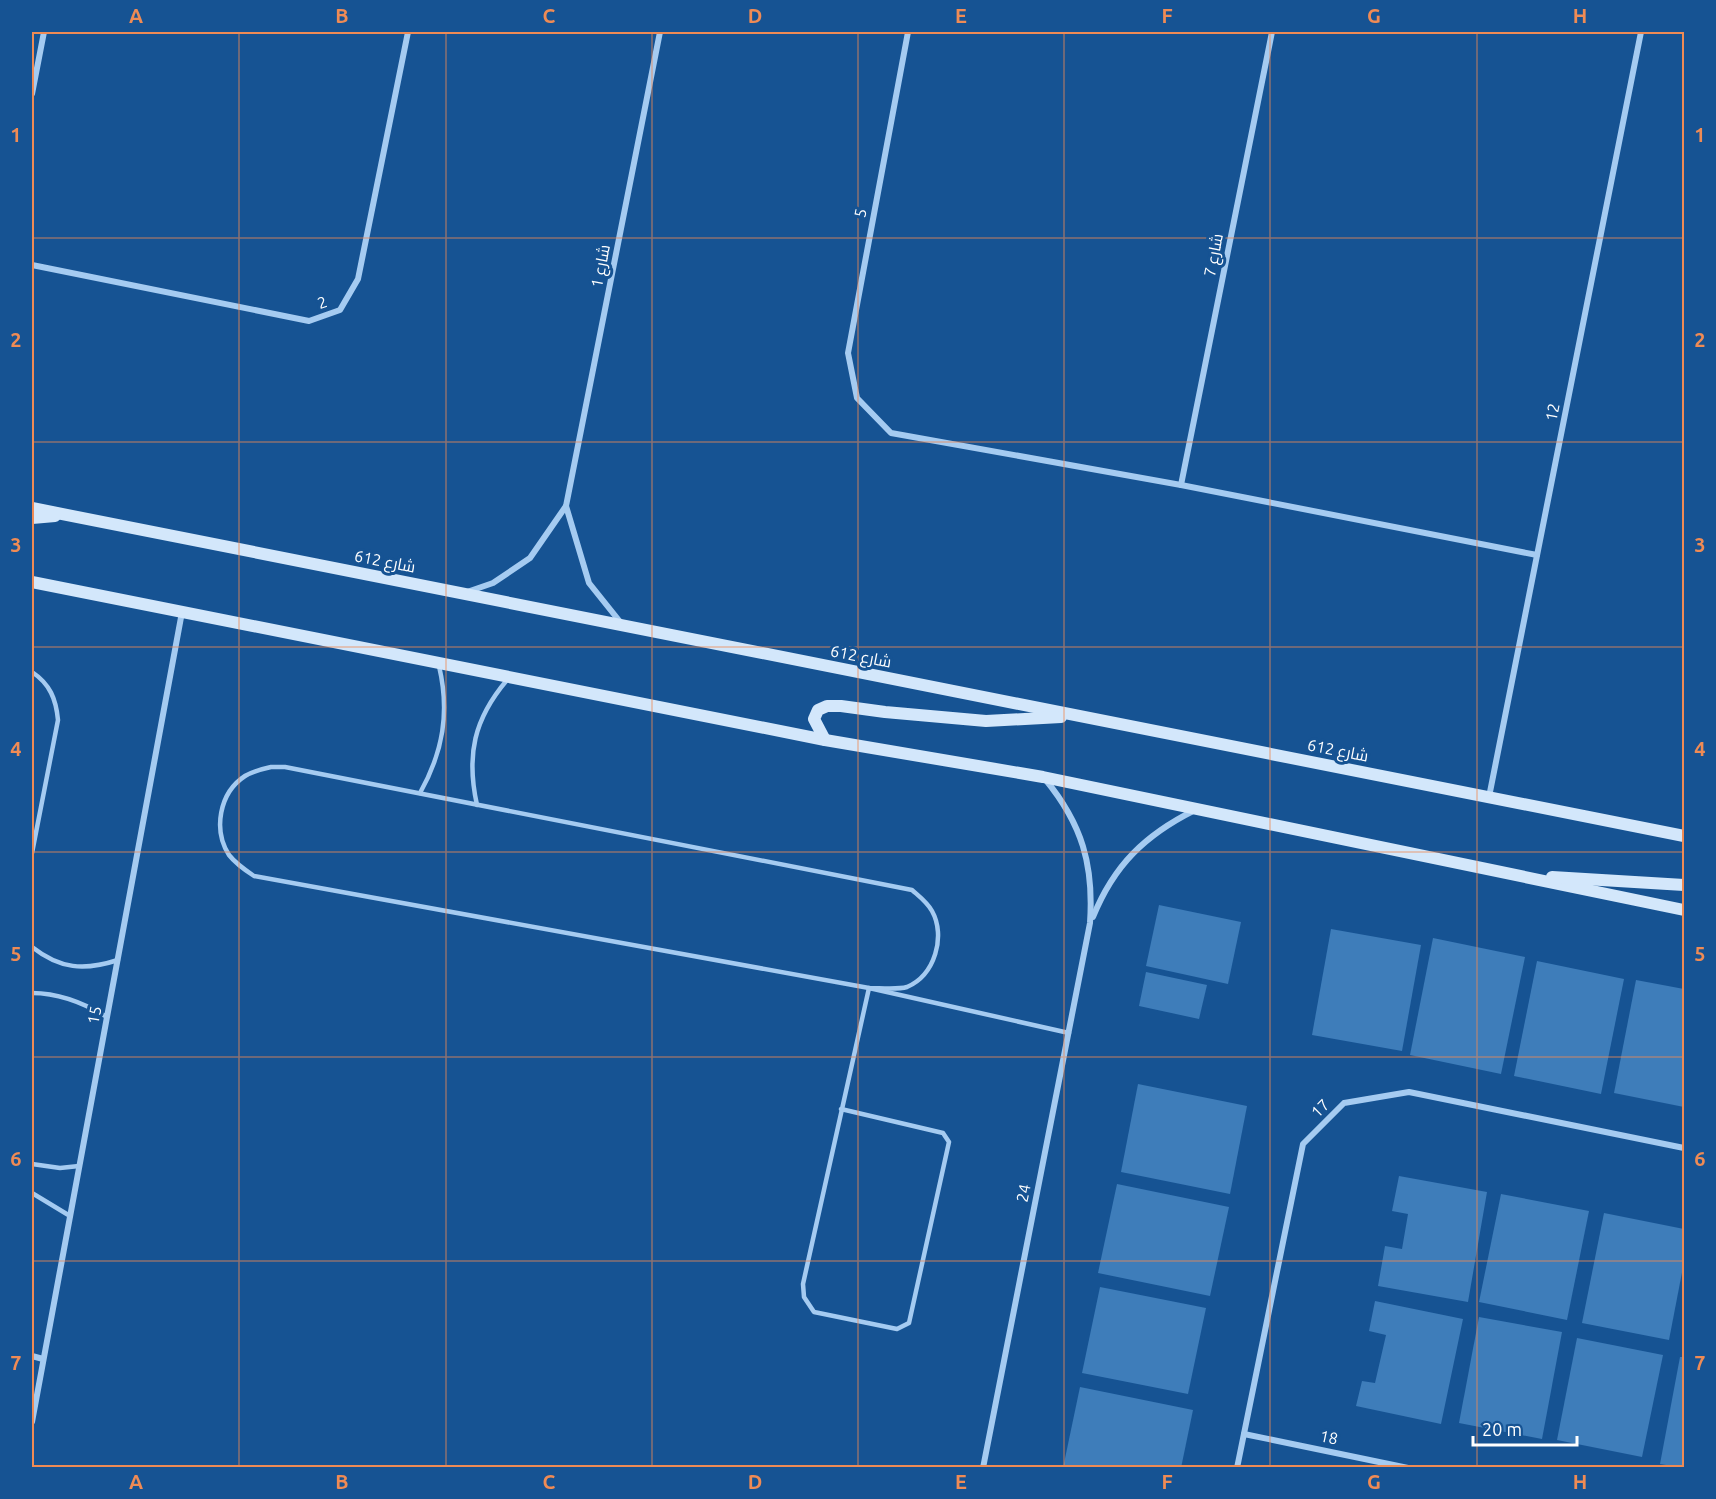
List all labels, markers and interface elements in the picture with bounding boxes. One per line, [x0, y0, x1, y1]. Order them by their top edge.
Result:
text: A [129, 4, 143, 27]
text: B [335, 4, 349, 27]
text: C [543, 4, 556, 27]
text: D [748, 4, 762, 27]
text: E [955, 4, 967, 27]
text: F [1161, 4, 1173, 27]
text: G [1367, 4, 1381, 27]
text: H [1573, 4, 1587, 27]
text: 1 [10, 123, 22, 146]
text: 1 [1694, 123, 1706, 146]
street label: 5 [850, 207, 870, 219]
street label: شارع 7 [1200, 232, 1229, 279]
street label: شارع 1 [587, 243, 616, 290]
street label: 2 [315, 292, 329, 312]
text: 2 [10, 328, 22, 351]
text: 2 [1694, 328, 1706, 351]
street label: 12 [1541, 401, 1563, 423]
text: 3 [10, 533, 22, 556]
text: 3 [1694, 533, 1706, 556]
street label: شارع 612 [352, 546, 417, 579]
street label: شارع 612 [828, 641, 893, 674]
street label: شارع 612 [1305, 735, 1370, 768]
text: 4 [10, 737, 22, 760]
text: 4 [1694, 737, 1706, 760]
text: 5 [10, 942, 22, 965]
text: 5 [1694, 942, 1706, 965]
street label: 15 [84, 1005, 104, 1025]
street label: 17 [1307, 1095, 1333, 1121]
text: 6 [10, 1147, 22, 1170]
text: 6 [1694, 1147, 1706, 1170]
street label: 24 [1012, 1182, 1034, 1204]
text: 7 [10, 1351, 22, 1374]
text: 7 [1694, 1351, 1706, 1374]
scale bar [1473, 1409, 1576, 1447]
text: 20 m [1482, 1419, 1522, 1439]
street label: 18 [1318, 1426, 1340, 1448]
text: A [129, 1470, 143, 1493]
text: B [335, 1470, 349, 1493]
text: C [543, 1470, 556, 1493]
text: D [748, 1470, 762, 1493]
text: E [955, 1470, 967, 1493]
text: F [1161, 1470, 1173, 1493]
text: G [1367, 1470, 1381, 1493]
text: H [1573, 1470, 1587, 1493]

